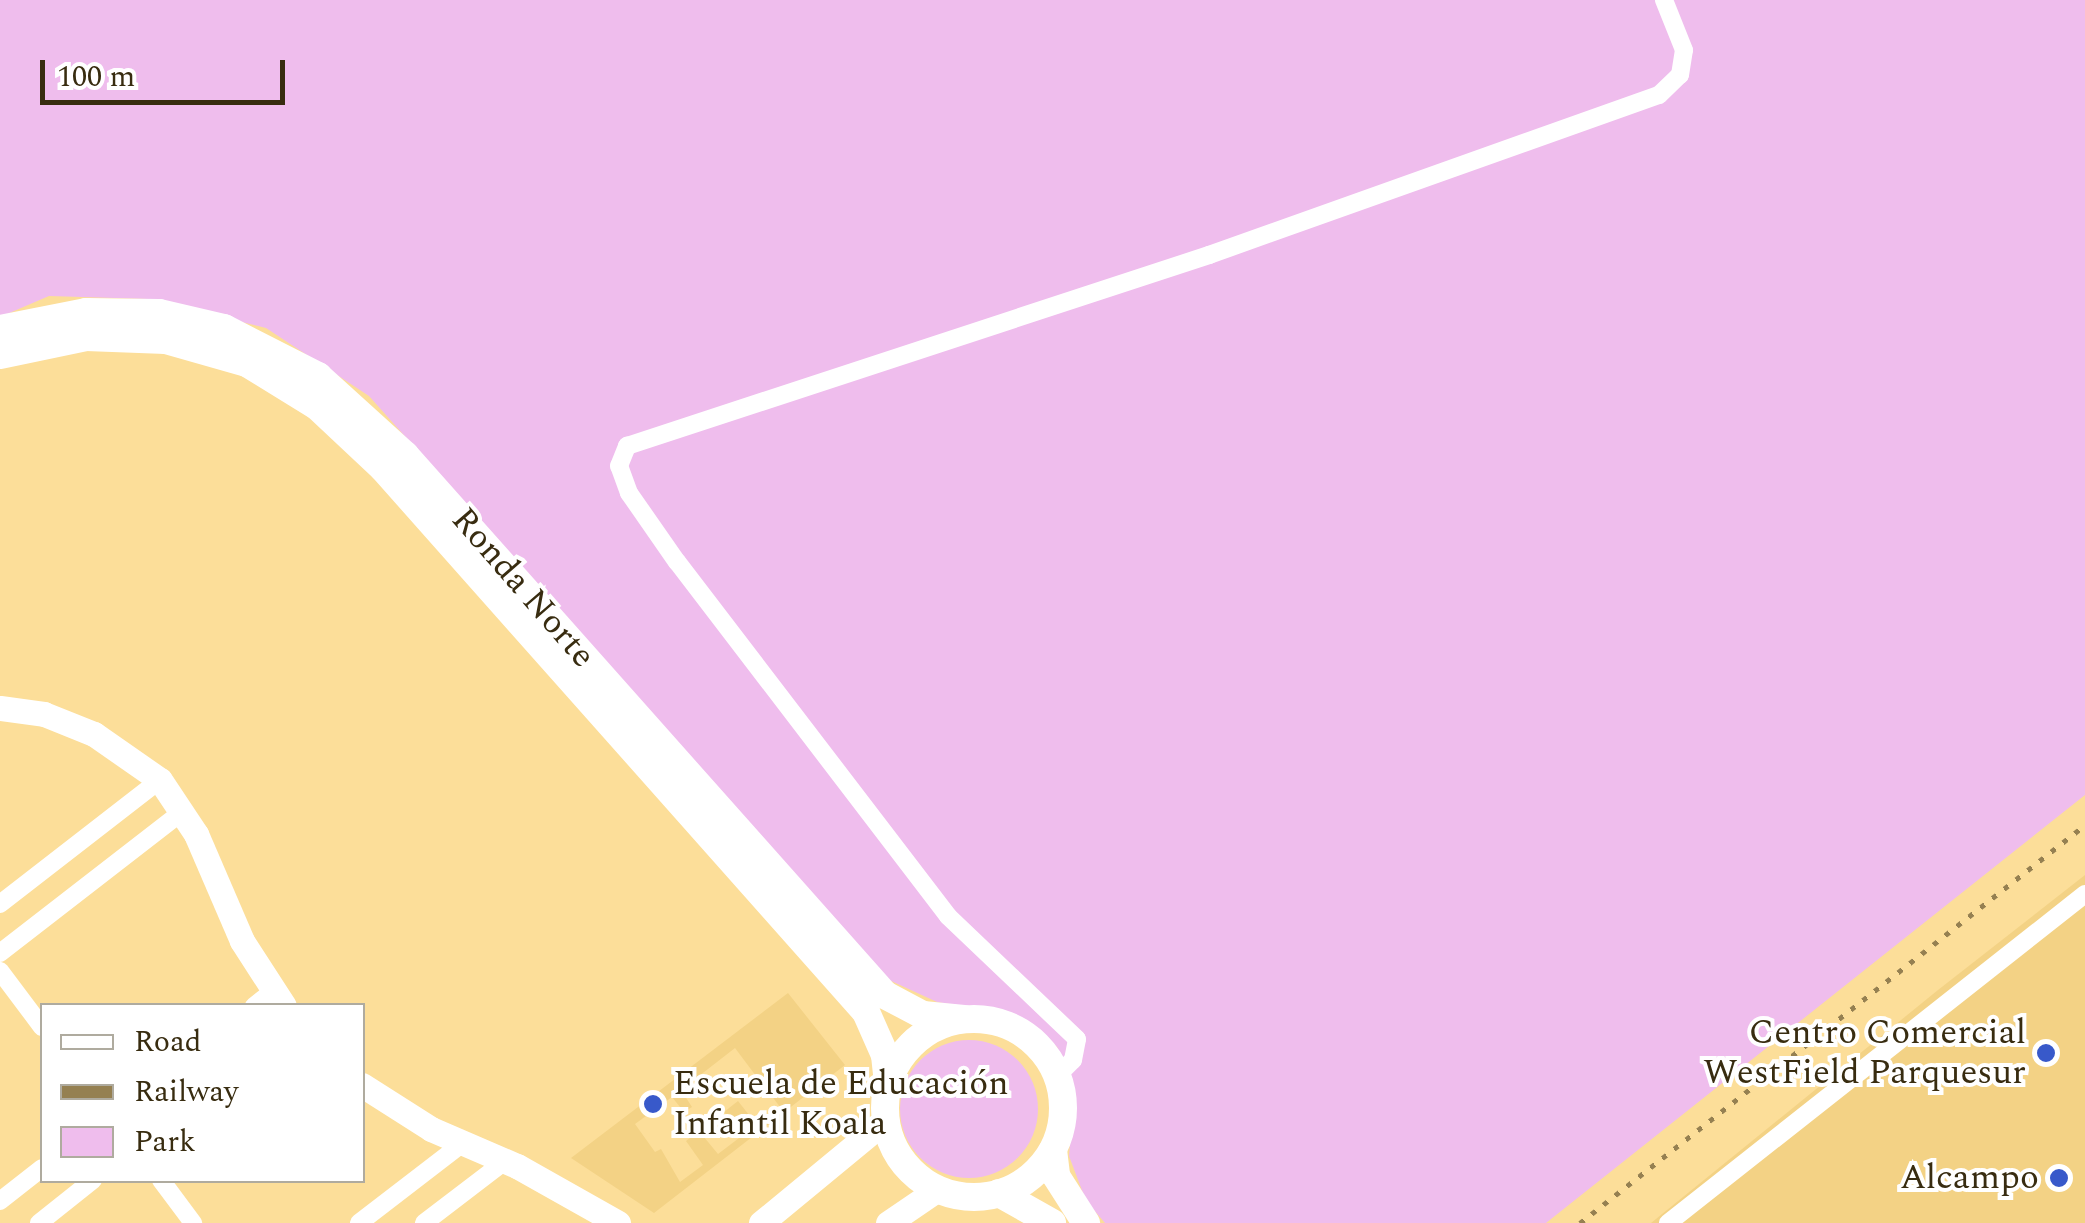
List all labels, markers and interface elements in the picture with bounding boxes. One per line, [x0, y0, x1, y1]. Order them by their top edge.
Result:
scale bar [45, 40, 290, 102]
text: 100 m [57, 54, 135, 100]
street label: Ronda Norte [442, 500, 604, 676]
legend [40, 1003, 365, 1183]
place label: Centro Comercial WestField Parquesur [1703, 1012, 2026, 1094]
text: Road [134, 1019, 202, 1065]
marker: Centro Comercial WestField Parquesur [2035, 1042, 2057, 1064]
place label: Escuela de Educación Infantil Koala [673, 1063, 1009, 1145]
text: Railway [134, 1069, 239, 1115]
marker: Escuela de Educación Infantil Koala [642, 1093, 664, 1115]
text: Park [134, 1119, 196, 1165]
place label: Alcampo [1900, 1157, 2039, 1199]
marker: Alcampo [2048, 1167, 2070, 1189]

